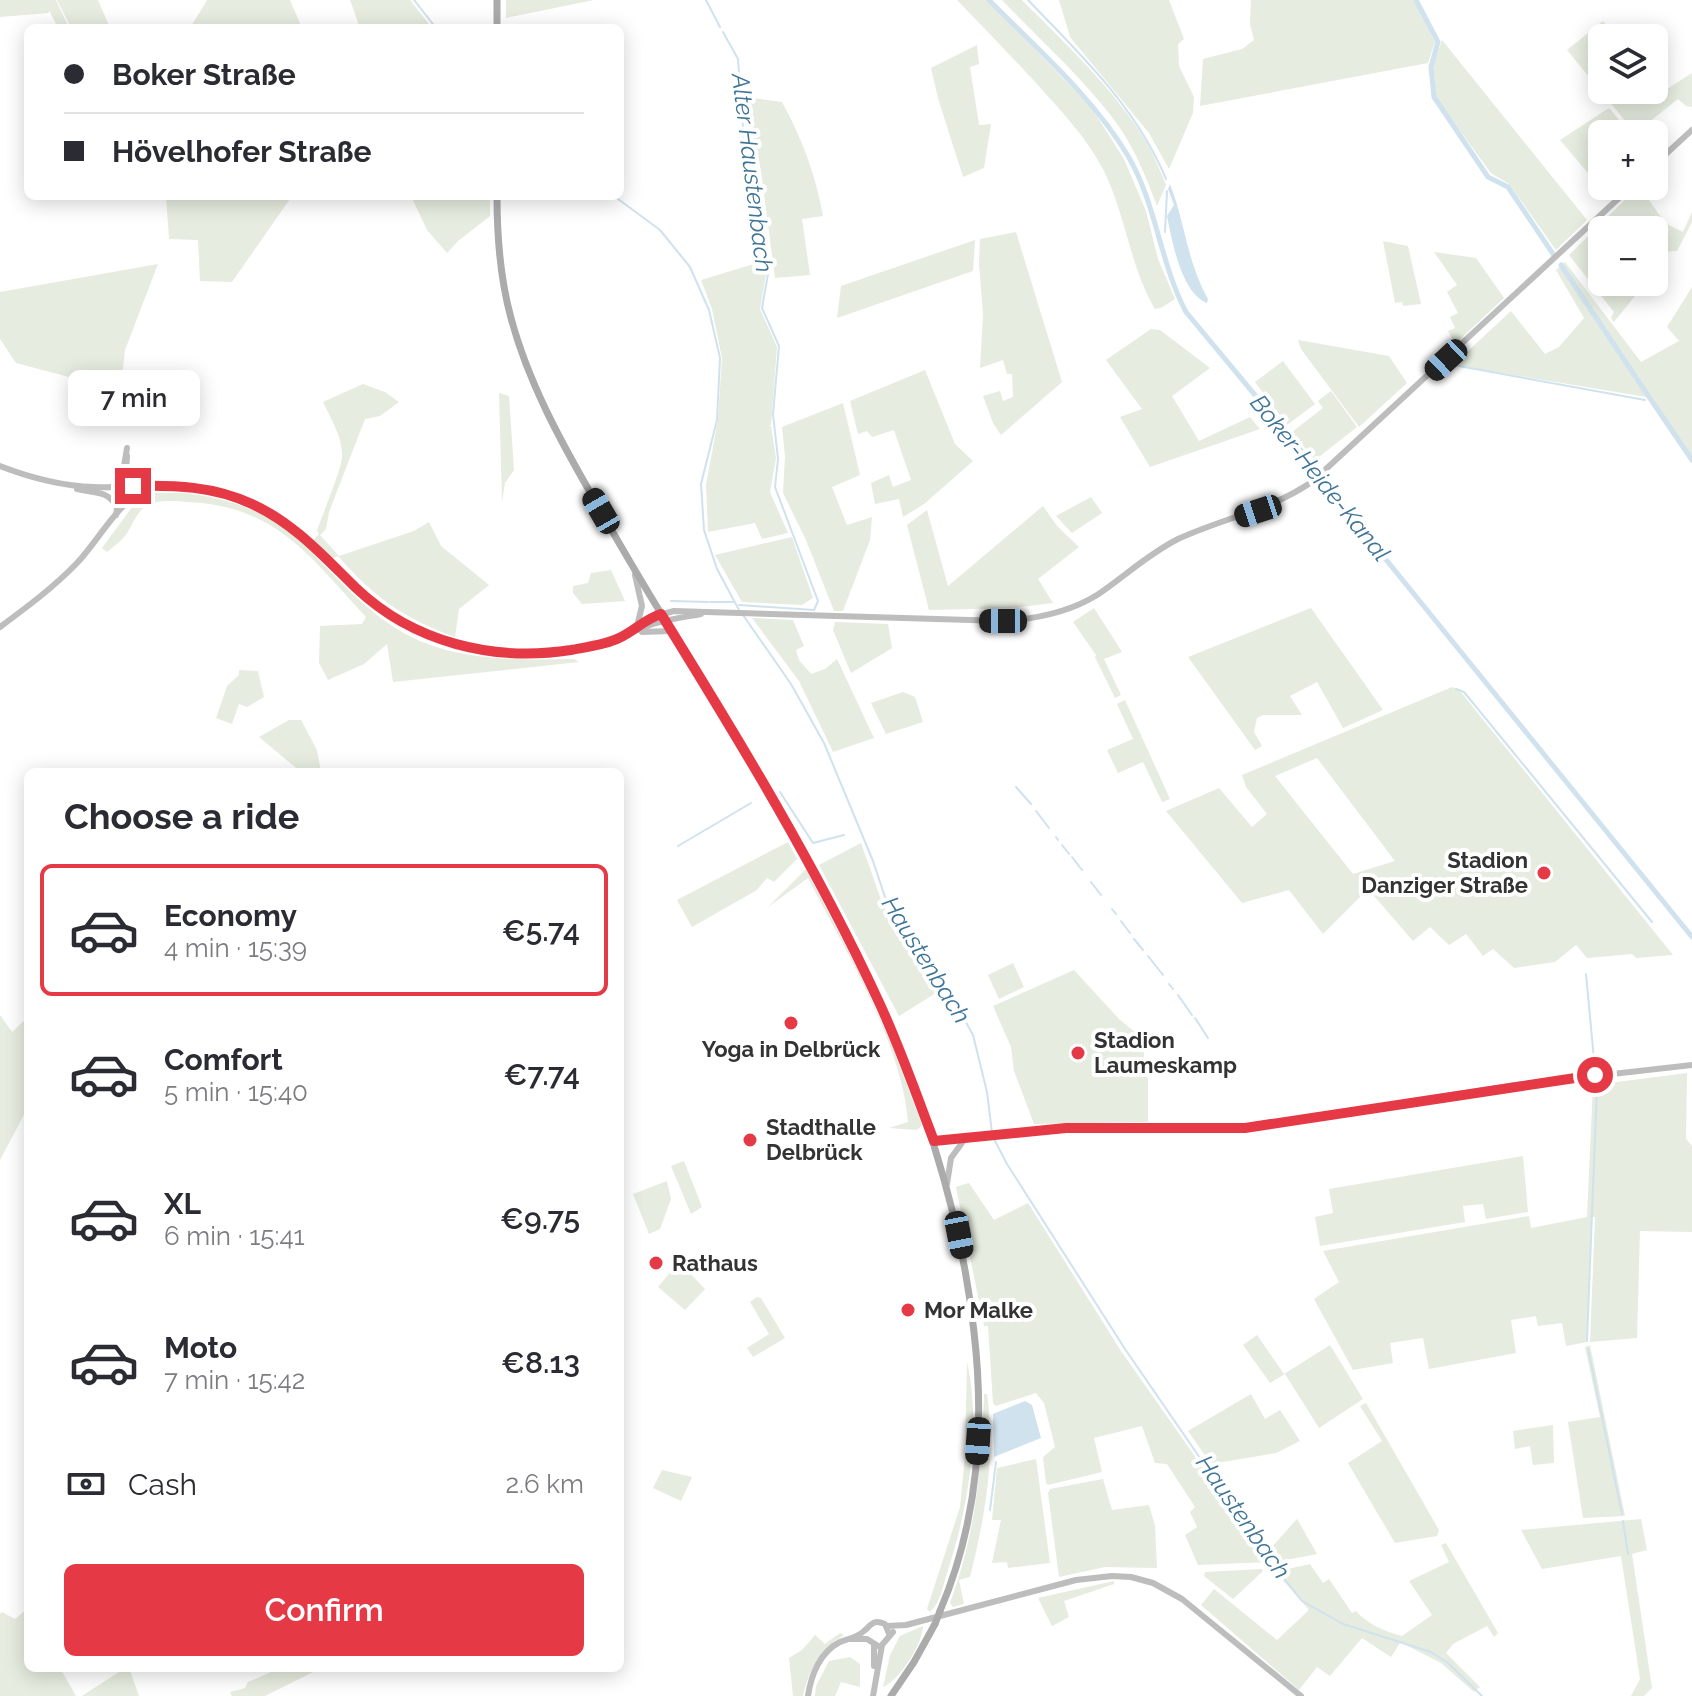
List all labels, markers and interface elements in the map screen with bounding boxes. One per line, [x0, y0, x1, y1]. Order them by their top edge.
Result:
map controls [1588, 24, 1668, 296]
button: layers [1588, 24, 1668, 104]
text: Boker Straße [112, 57, 296, 92]
water label: Alter Haustenbach [726, 70, 779, 274]
button: + [1588, 120, 1668, 200]
text: Hövelhofer Straße [112, 134, 371, 169]
button: − [1588, 216, 1668, 296]
car [1420, 335, 1472, 385]
callout: 7 min [67, 370, 199, 426]
text: 7 min [101, 383, 167, 413]
water label: Boker-Heide-Kanal [1244, 389, 1396, 567]
route end [115, 468, 151, 504]
car [579, 484, 623, 538]
car [1231, 492, 1285, 530]
car [979, 609, 1027, 633]
text: Choose a ride [64, 795, 299, 837]
place label: Stadion Danziger Straße [1361, 847, 1528, 898]
marker: Stadion Danziger Straße [1535, 864, 1553, 882]
water label: Haustenbach [876, 891, 977, 1029]
icon: car [68, 894, 140, 966]
text: Economy [164, 898, 297, 933]
text: €5.74 [502, 913, 580, 948]
text: 4 min · 15:39 [164, 933, 307, 963]
marker: Yoga in Delbrück [782, 1014, 800, 1032]
place label: Stadion Laumeskamp [1094, 1027, 1237, 1078]
place label: Yoga in Delbrück [702, 1036, 881, 1062]
icon: car [68, 1038, 140, 1110]
text: Comfort [164, 1042, 283, 1077]
marker: Stadion Laumeskamp [1069, 1044, 1087, 1062]
text: €7.74 [504, 1057, 580, 1092]
route start [1577, 1057, 1613, 1093]
text: 5 min · 15:40 [164, 1077, 308, 1107]
place label: Stadthalle Delbrück [766, 1114, 876, 1165]
marker: Stadthalle Delbrück [741, 1131, 759, 1149]
icon: car [68, 1182, 140, 1254]
text: XL [164, 1186, 201, 1221]
text: €9.75 [500, 1201, 580, 1236]
car [943, 1209, 975, 1261]
text: 6 min · 15:41 [164, 1221, 305, 1251]
place label: Rathaus [672, 1250, 758, 1276]
marker: Rathaus [647, 1254, 665, 1272]
place label: Mor Malke [924, 1297, 1033, 1323]
marker: Mor Malke [899, 1301, 917, 1319]
icon: car [68, 1326, 140, 1398]
text: Moto [164, 1330, 237, 1365]
text: €8.13 [501, 1345, 580, 1380]
text: 7 min · 15:42 [164, 1365, 305, 1395]
car [964, 1416, 992, 1466]
water label: Haustenbach [1190, 1449, 1297, 1584]
icon: cash [64, 1462, 108, 1506]
text: Cash [128, 1467, 197, 1502]
text: 2.6 km [506, 1469, 584, 1499]
button: Confirm [64, 1564, 584, 1656]

